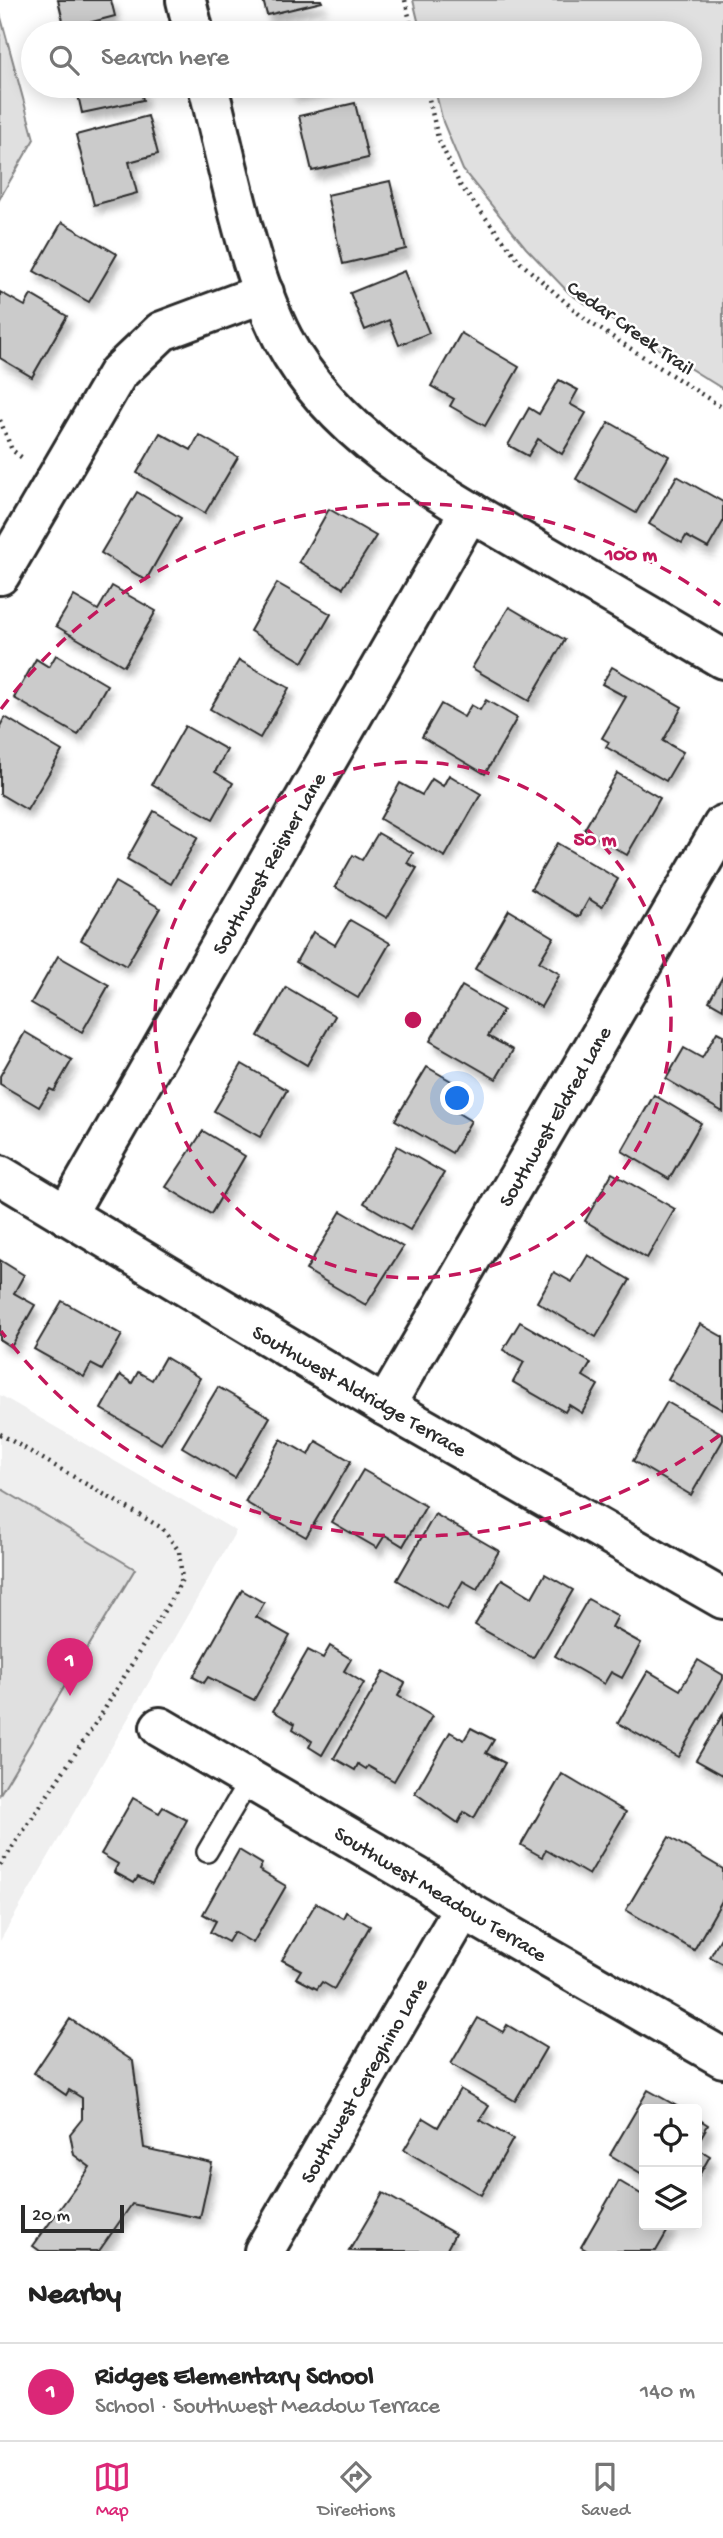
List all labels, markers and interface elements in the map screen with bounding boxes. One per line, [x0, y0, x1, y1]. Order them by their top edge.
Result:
search box [21, 21, 702, 98]
icon: search [45, 41, 83, 79]
text: Search here [101, 44, 229, 75]
street label: Cedar Creek Trail [560, 277, 698, 383]
text: 100 m [604, 544, 657, 569]
street label: Southwest Reisner Lane [209, 768, 334, 960]
text: 50 m [574, 829, 617, 854]
centre of rings [401, 1008, 425, 1032]
street label: Southwest Eldred Lane [495, 1022, 620, 1213]
your location [440, 1081, 474, 1115]
street label: Southwest Aldridge Terrace [247, 1321, 471, 1465]
pin: 1 [47, 1638, 93, 1696]
street label: Southwest Meadow Terrace [328, 1823, 551, 1970]
street label: Southwest Cereghino Lane [297, 1974, 436, 2189]
map controls [639, 2104, 702, 2230]
button: locate [639, 2104, 702, 2167]
button: layers [639, 2167, 702, 2230]
scale bar [21, 2202, 124, 2234]
text: 20 m [32, 2205, 70, 2228]
text: Nearby [28, 2279, 121, 2314]
text: Ridges Elementary School [95, 2363, 374, 2394]
text: 1 [46, 2379, 56, 2406]
text: 140 m [640, 2379, 695, 2406]
text: School · Southwest Meadow Terrace [95, 2394, 440, 2421]
tab: Map [93, 2458, 131, 2523]
tab: Directions [318, 2458, 395, 2523]
tab: Saved [581, 2458, 630, 2523]

